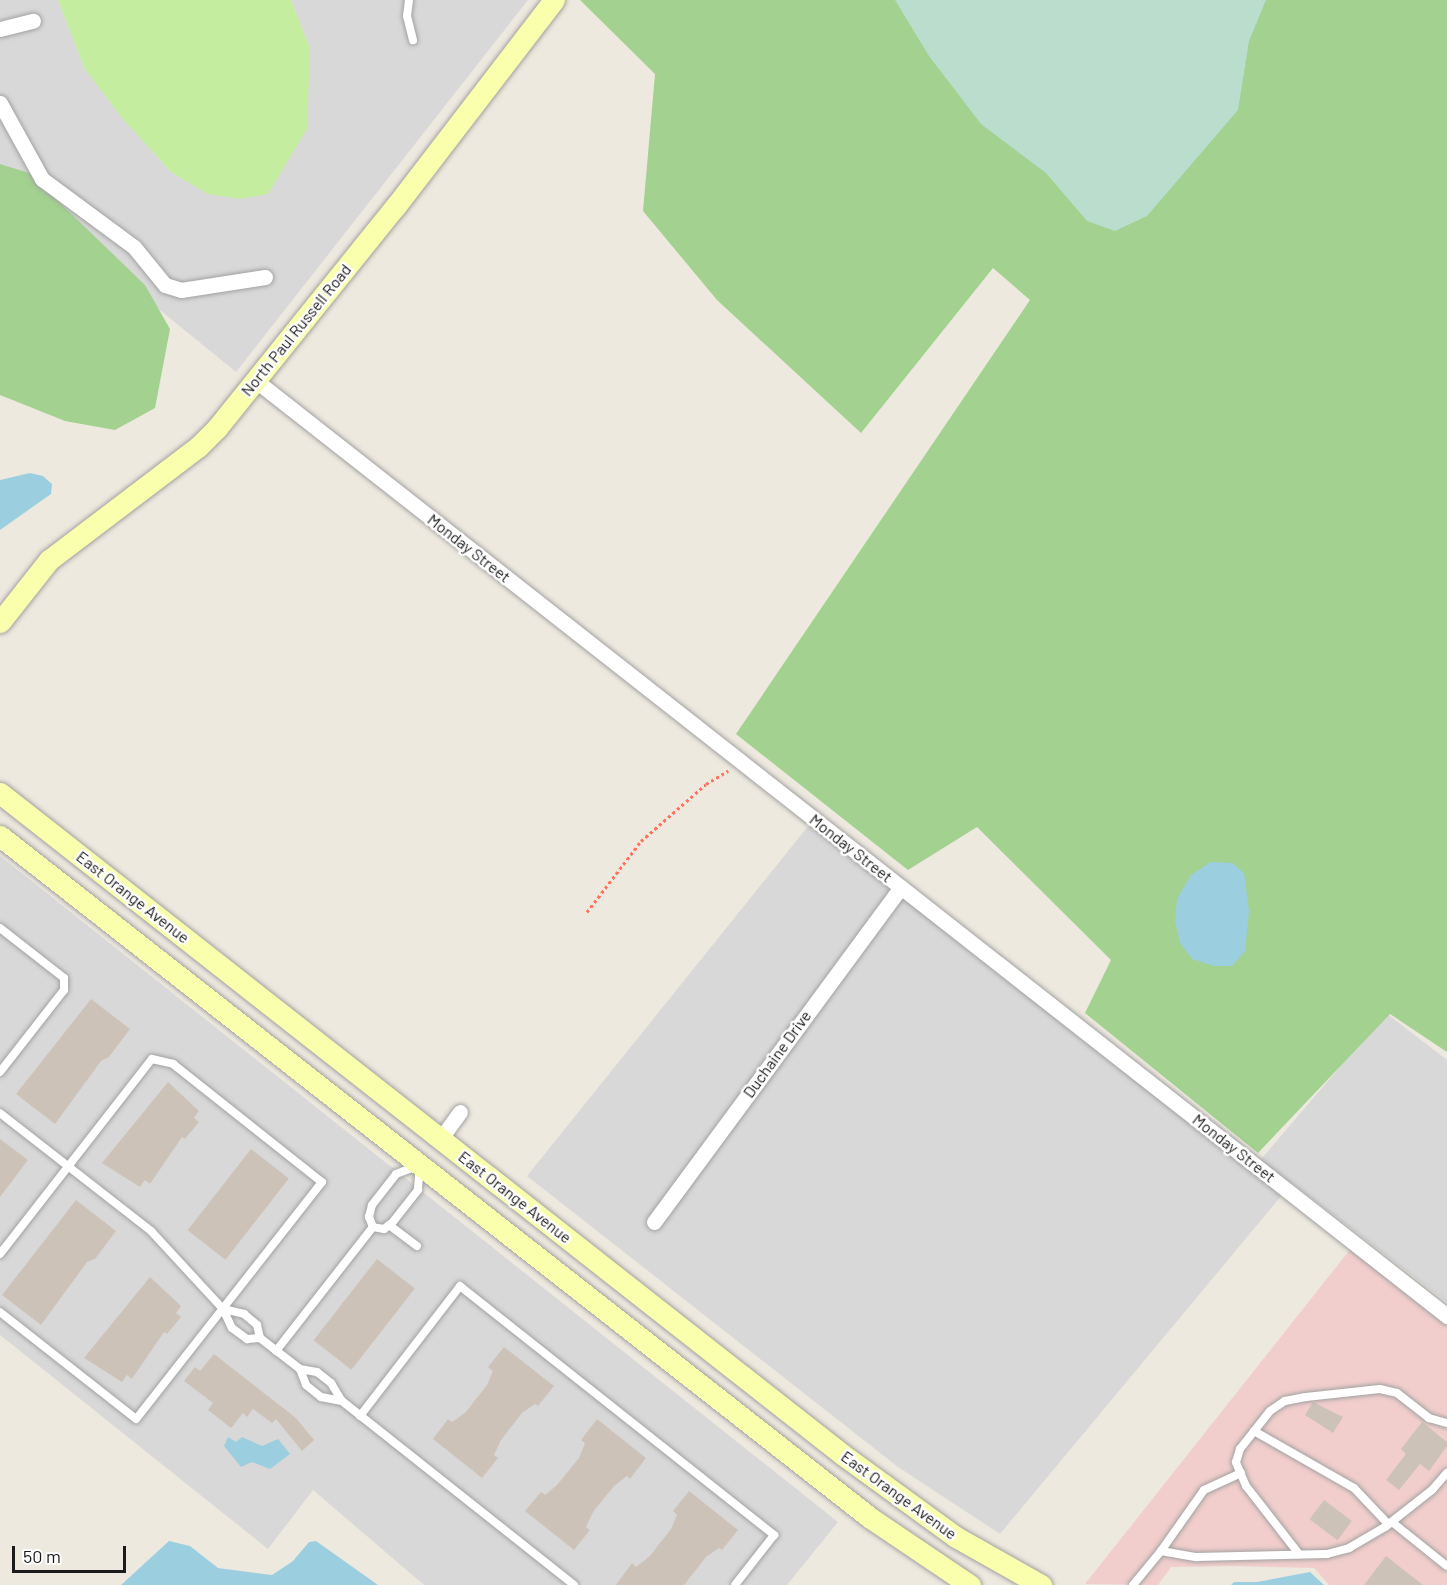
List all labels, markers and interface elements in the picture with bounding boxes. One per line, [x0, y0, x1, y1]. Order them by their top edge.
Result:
street label: North Paul Russell Road [237, 260, 355, 400]
street label: Monday Street [424, 510, 514, 586]
street label: Monday Street [806, 810, 896, 886]
street label: East Orange Avenue [73, 847, 193, 947]
street label: Duchaine Drive [739, 1007, 815, 1101]
street label: Monday Street [1189, 1110, 1279, 1186]
street label: East Orange Avenue [455, 1147, 575, 1247]
street label: East Orange Avenue [837, 1447, 961, 1543]
scale bar [15, 1534, 129, 1572]
text: 50 m [23, 1545, 61, 1567]

